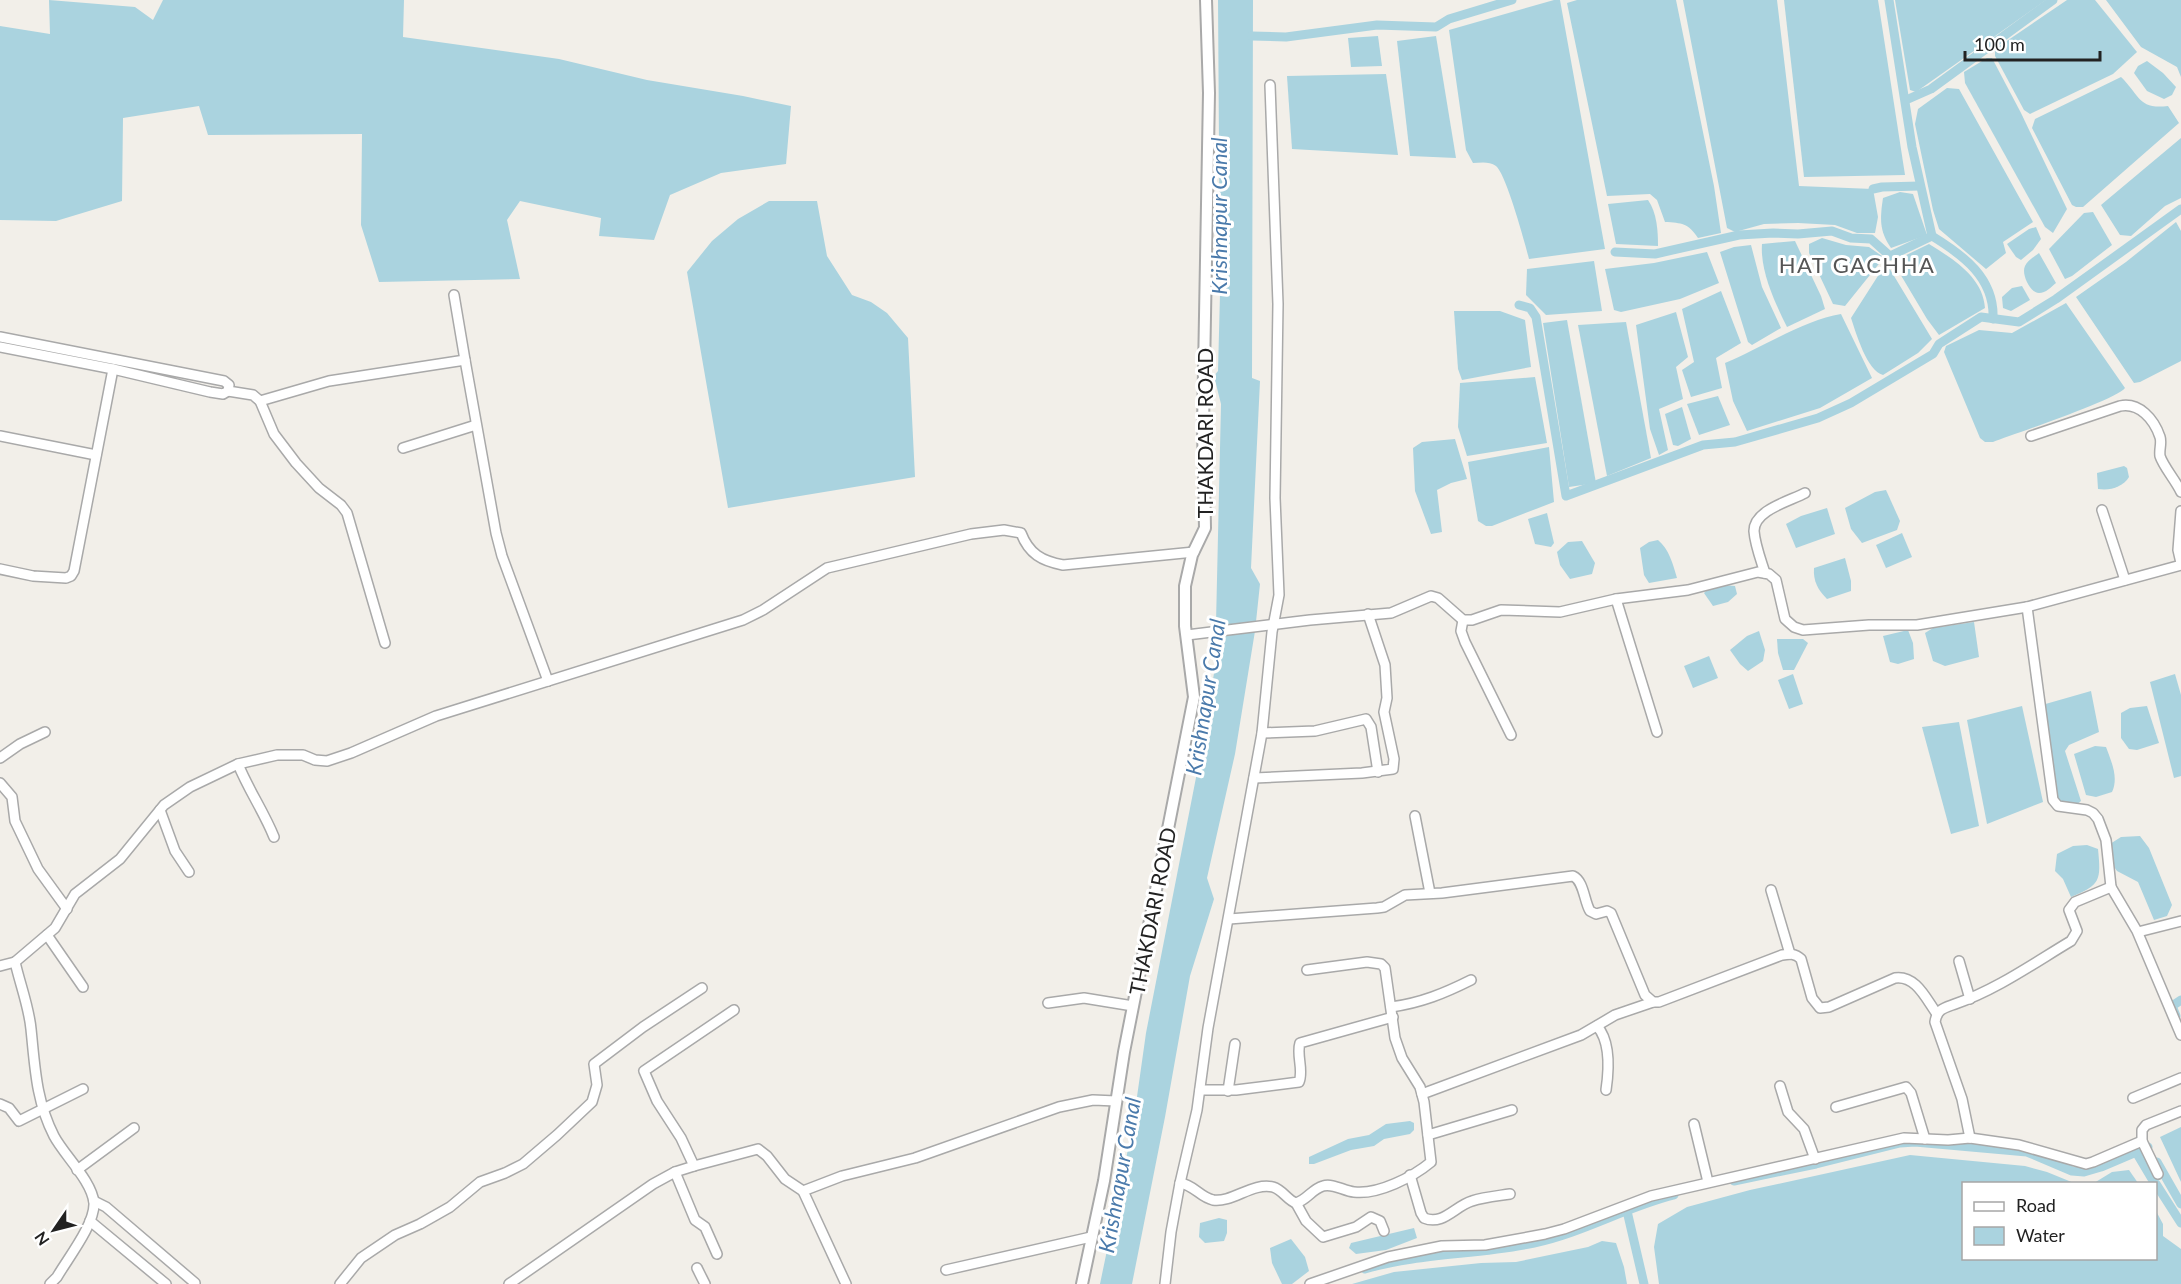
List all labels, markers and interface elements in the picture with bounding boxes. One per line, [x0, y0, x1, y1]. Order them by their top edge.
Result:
scale bar [1965, 24, 2100, 62]
text: 100 m [1974, 33, 2025, 55]
water label: Krishnapur Canal [1205, 137, 1232, 295]
district label: HAT GACHHA [1779, 251, 1935, 278]
street label: THAKDARI ROAD [1192, 348, 1217, 518]
water label: Krishnapur Canal [1179, 617, 1231, 777]
street label: THAKDARI ROAD [1123, 825, 1181, 997]
water label: Krishnapur Canal [1092, 1095, 1146, 1255]
legend [1962, 1182, 2157, 1260]
text: Road [2016, 1194, 2056, 1216]
north arrow [24, 1200, 84, 1260]
text: Water [2016, 1224, 2065, 1246]
text: N [30, 1228, 53, 1249]

